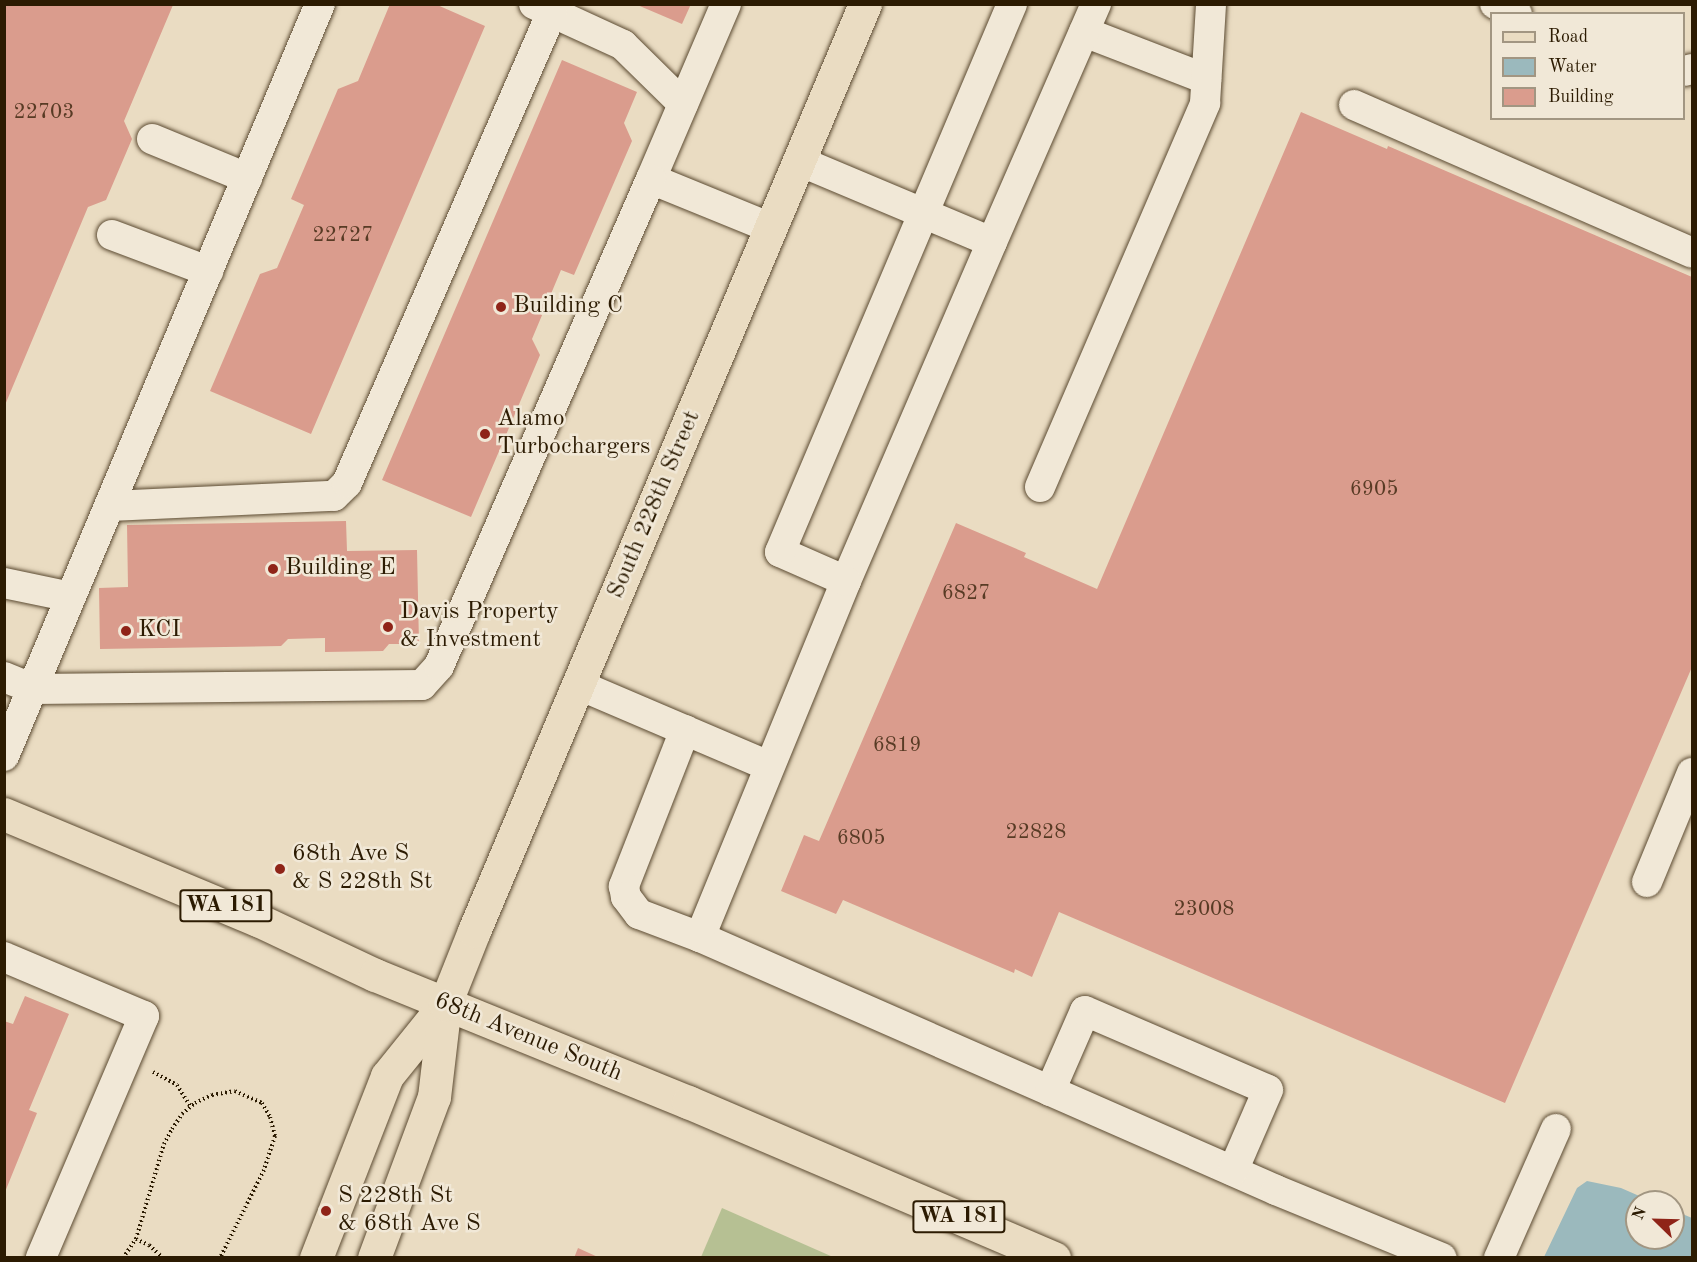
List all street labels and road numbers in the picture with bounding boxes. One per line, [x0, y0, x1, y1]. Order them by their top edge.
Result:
street label: South 228th Street [602, 407, 708, 603]
road number: WA 181 [178, 887, 274, 925]
street label: 68th Avenue South [430, 987, 626, 1089]
road number: WA 181 [911, 1198, 1007, 1236]

